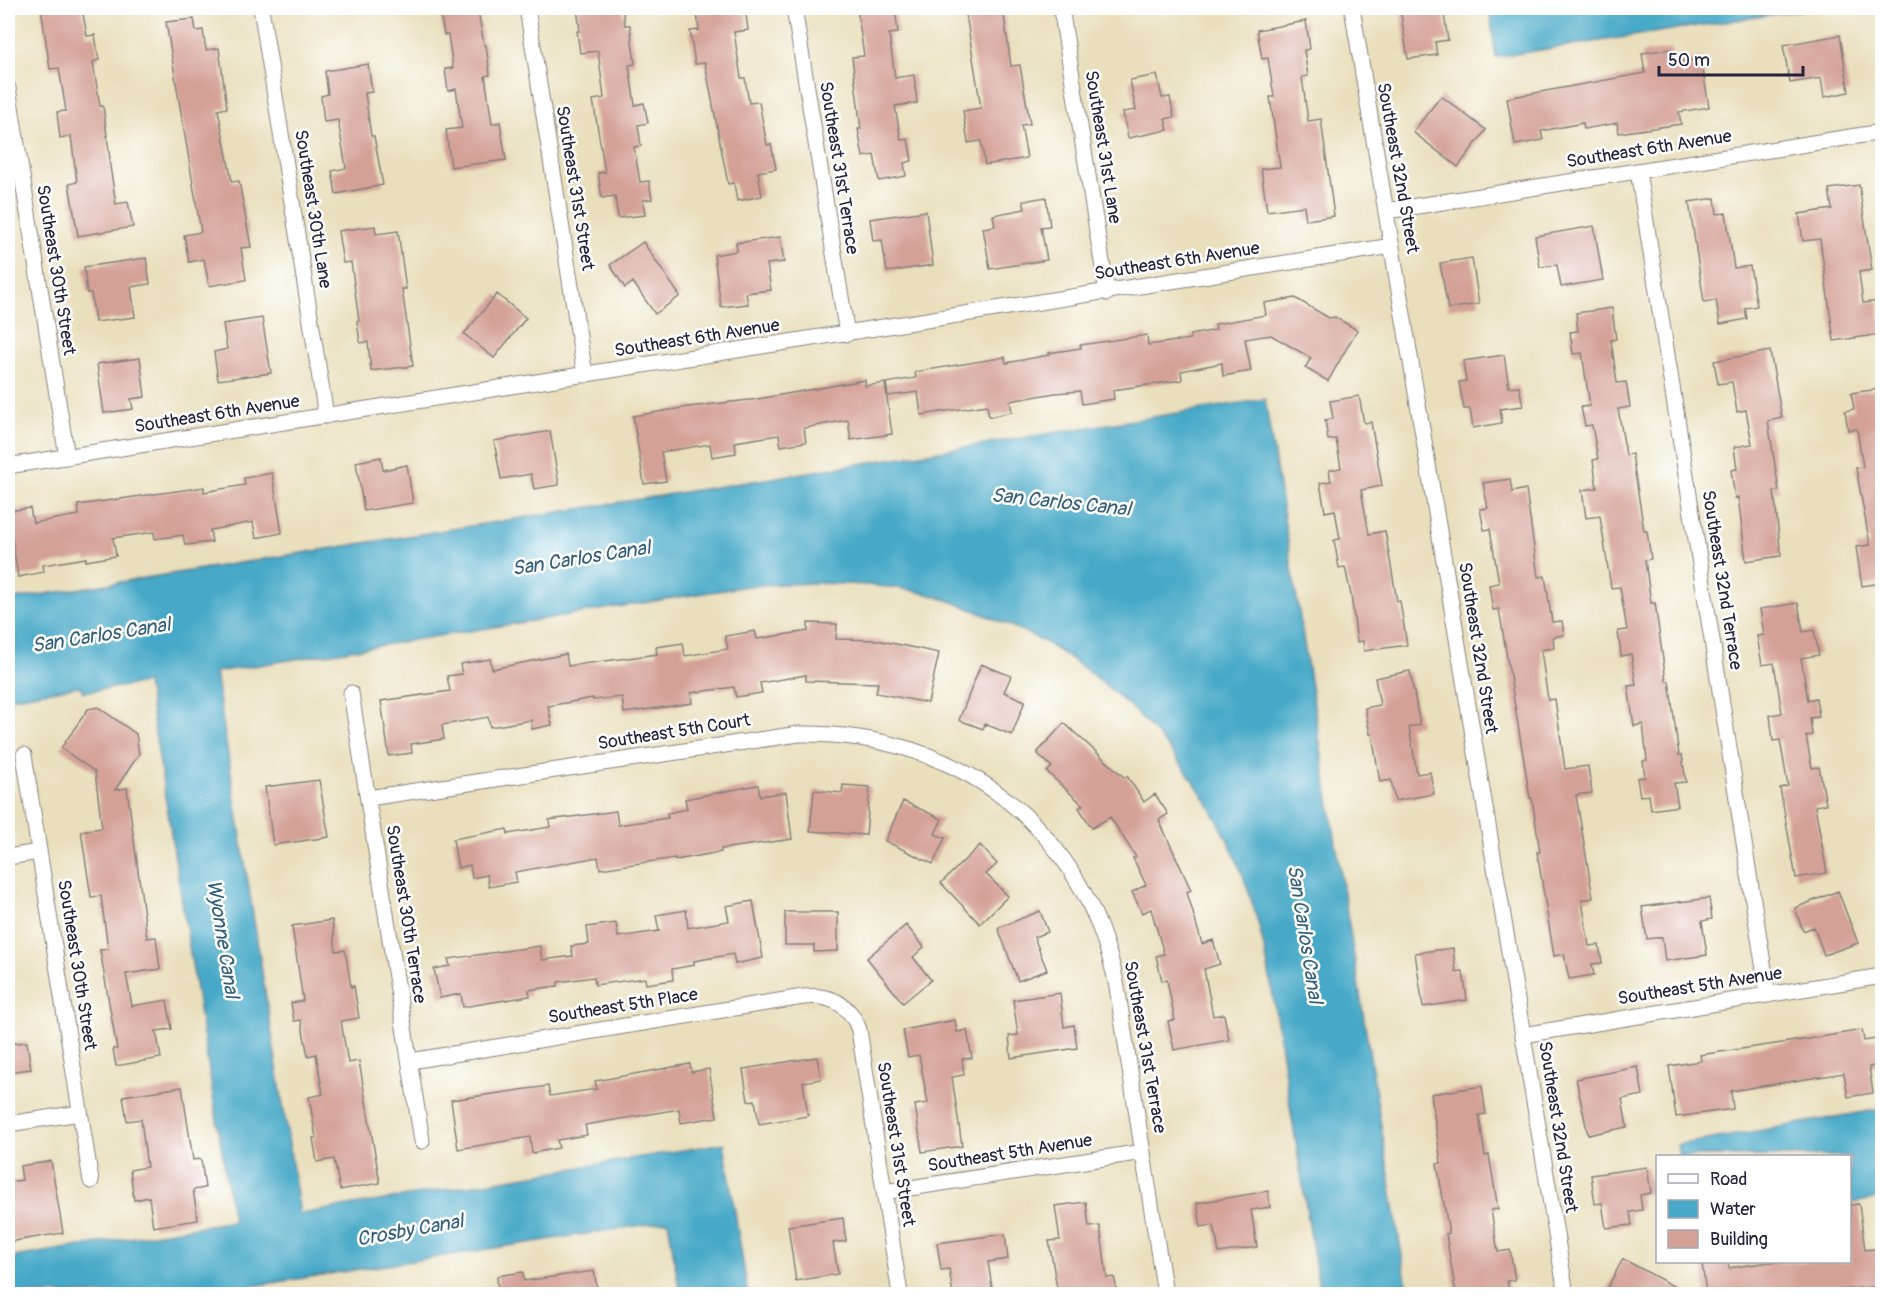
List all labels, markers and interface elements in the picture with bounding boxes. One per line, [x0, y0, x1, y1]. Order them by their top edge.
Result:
scale bar [1659, 39, 1803, 77]
text: 50 m [1668, 49, 1710, 72]
street label: Southeast 31st Lane [1080, 69, 1126, 225]
street label: Southeast 31st Terrace [814, 80, 864, 256]
street label: Southeast 32nd Street [1372, 81, 1424, 256]
street label: Southeast 31st Street [551, 104, 599, 273]
street label: Southeast 6th Avenue [1565, 125, 1733, 173]
street label: Southeast 30th Lane [289, 128, 337, 290]
street label: Southeast 30th Street [31, 183, 81, 358]
street label: Southeast 6th Avenue [1093, 237, 1261, 285]
street label: Southeast 6th Avenue [613, 314, 781, 362]
street label: Southeast 6th Avenue [133, 390, 301, 438]
water label: San Carlos Canal [990, 482, 1134, 522]
street label: Southeast 32nd Terrace [1696, 489, 1748, 672]
water label: San Carlos Canal [510, 534, 654, 581]
street label: Southeast 32nd Street [1453, 561, 1503, 736]
water label: San Carlos Canal [30, 611, 174, 658]
street label: Southeast 5th Court [596, 708, 753, 755]
street label: Southeast 30th Terrace [381, 823, 431, 1005]
water label: San Carlos Canal [1282, 863, 1329, 1007]
street label: Southeast 30th Street [52, 878, 102, 1053]
water label: Wyonne Canal [201, 878, 245, 1002]
street label: Southeast 31st Terrace [1119, 959, 1172, 1135]
street label: Southeast 5th Avenue [1616, 962, 1784, 1010]
street label: Southeast 5th Place [546, 983, 700, 1029]
street label: Southeast 32nd Street [1533, 1040, 1583, 1215]
street label: Southeast 31st Street [872, 1060, 920, 1229]
street label: Southeast 5th Avenue [926, 1129, 1094, 1177]
legend [1656, 1155, 1851, 1263]
text: Road [1710, 1168, 1747, 1191]
text: Water [1710, 1198, 1756, 1221]
water label: Crosby Canal [355, 1208, 467, 1252]
text: Building [1710, 1228, 1768, 1251]

